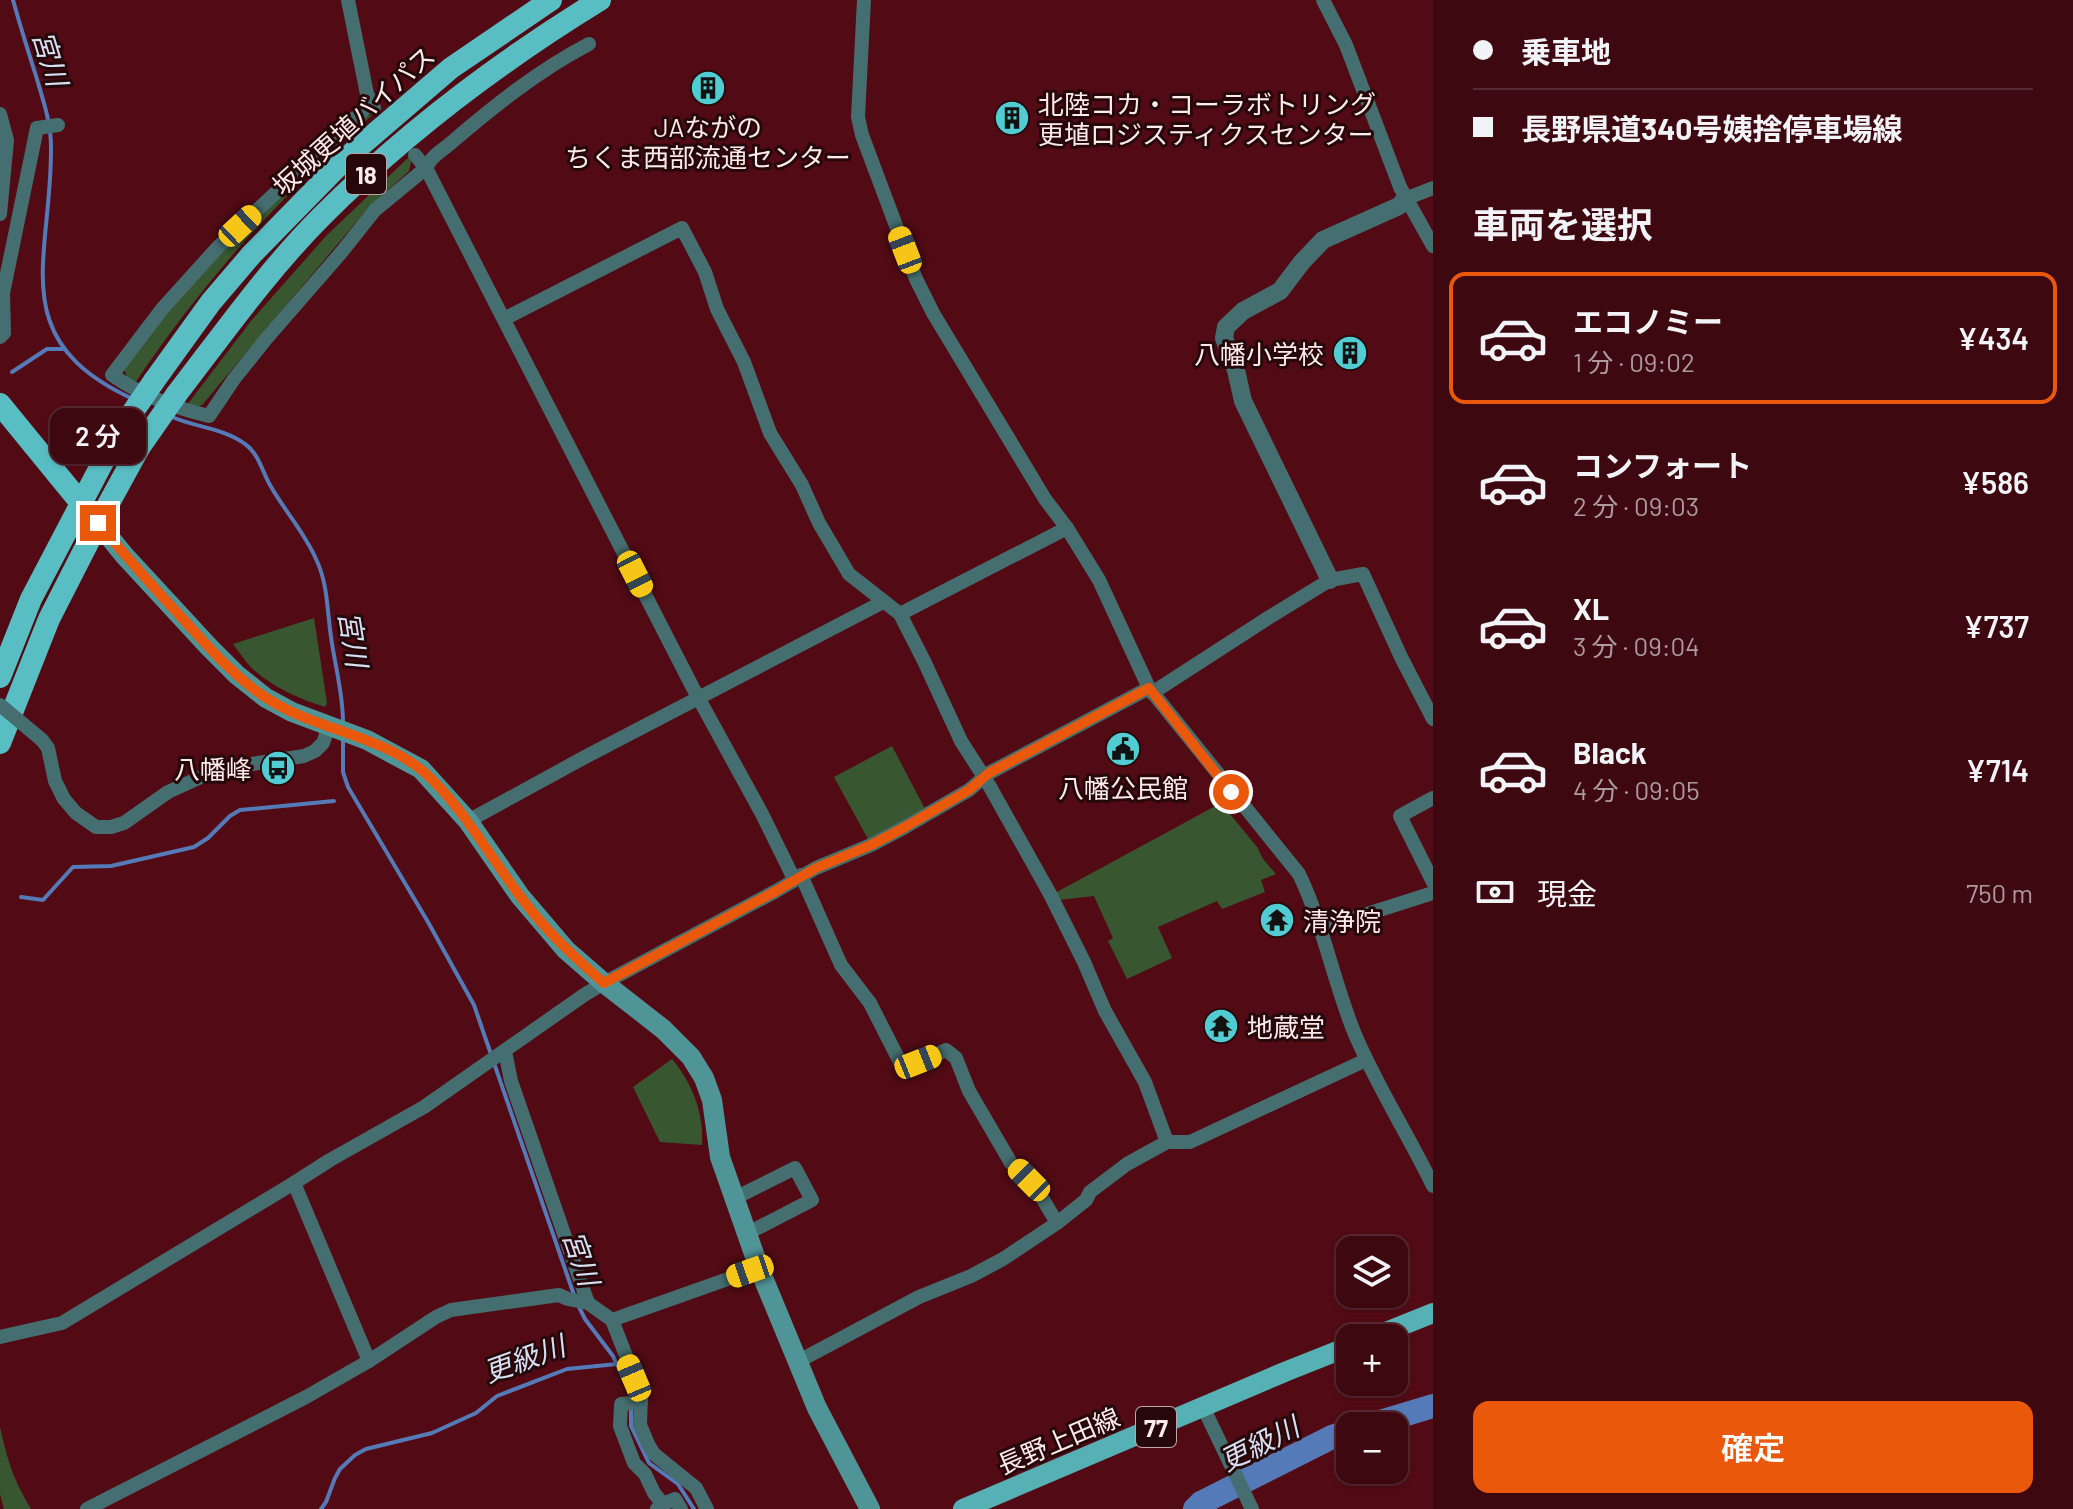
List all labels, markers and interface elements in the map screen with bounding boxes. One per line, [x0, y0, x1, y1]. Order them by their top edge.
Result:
water label: 宮川 [27, 26, 76, 93]
text: 乗車地 [1521, 33, 1611, 69]
street label: 坂城更埴バイパス [266, 39, 440, 201]
building icon: JAながの ちくま西部流通センター [689, 69, 727, 107]
place label: 北陸コカ・コーラボトリング 更埴ロジスティクスセンター [1038, 88, 1376, 149]
building icon: 北陸コカ・コーラボトリング 更埴ロジスティクスセンター [993, 99, 1031, 137]
text: 長野県道340号姨捨停車場線 [1521, 110, 1902, 146]
place label: JAながの ちくま西部流通センター [565, 111, 851, 172]
road number: 18 [346, 154, 386, 194]
car [214, 201, 266, 251]
text: 車両を選択 [1473, 202, 1653, 245]
car [885, 223, 925, 277]
icon: car [1477, 302, 1549, 374]
text: エコノミー [1573, 303, 1723, 339]
text: ¥434 [1957, 320, 2029, 356]
building icon: 八幡小学校 [1331, 334, 1369, 372]
place label: 八幡小学校 [1194, 338, 1324, 369]
text: 1 分 · 09:02 [1573, 346, 1695, 377]
callout: 2 分 [50, 407, 146, 463]
text: 2 分 [75, 420, 121, 451]
icon: car [1477, 446, 1549, 518]
text: コンフォート [1573, 447, 1752, 483]
text: ¥586 [1961, 464, 2029, 500]
text: 2 分 · 09:03 [1573, 490, 1699, 521]
route end [80, 505, 116, 541]
car [613, 547, 657, 601]
icon: car [1477, 590, 1549, 662]
text: XL [1573, 590, 1609, 626]
text: ¥737 [1963, 608, 2029, 644]
water label: 宮川 [333, 609, 376, 672]
text: 3 分 · 09:04 [1573, 630, 1700, 661]
public building icon: 八幡公民館 [1104, 730, 1142, 768]
icon: car [1477, 734, 1549, 806]
text: Black [1573, 734, 1647, 770]
bus stop icon: 八幡峰 [259, 749, 297, 787]
text: ¥714 [1965, 752, 2029, 788]
place label: 八幡峰 [174, 753, 252, 784]
place label: 八幡公民館 [1058, 772, 1188, 803]
route start [1213, 774, 1249, 810]
text: 4 分 · 09:05 [1573, 774, 1700, 805]
icon: cash [1473, 870, 1517, 914]
text: 現金 [1537, 875, 1597, 911]
text: 750 m [1966, 877, 2033, 908]
temple icon: 清浄院 [1258, 901, 1296, 939]
place label: 清浄院 [1303, 905, 1381, 936]
temple icon: 地蔵堂 [1202, 1007, 1240, 1045]
place label: 地蔵堂 [1247, 1011, 1325, 1042]
car [891, 1042, 945, 1082]
car [1004, 1155, 1054, 1205]
water label: 宮川 [557, 1226, 608, 1293]
map controls [1336, 1236, 1408, 1484]
button: layers [1336, 1236, 1408, 1308]
car [723, 1252, 777, 1290]
button: + [1336, 1324, 1408, 1396]
water label: 更級川 [479, 1327, 572, 1388]
car [614, 1351, 654, 1405]
street label: 長野上田線 [992, 1400, 1124, 1480]
button: 確定 [1473, 1401, 2033, 1493]
road number: 77 [1136, 1407, 1176, 1447]
water label: 更級川 [1214, 1407, 1307, 1477]
button: − [1336, 1412, 1408, 1484]

